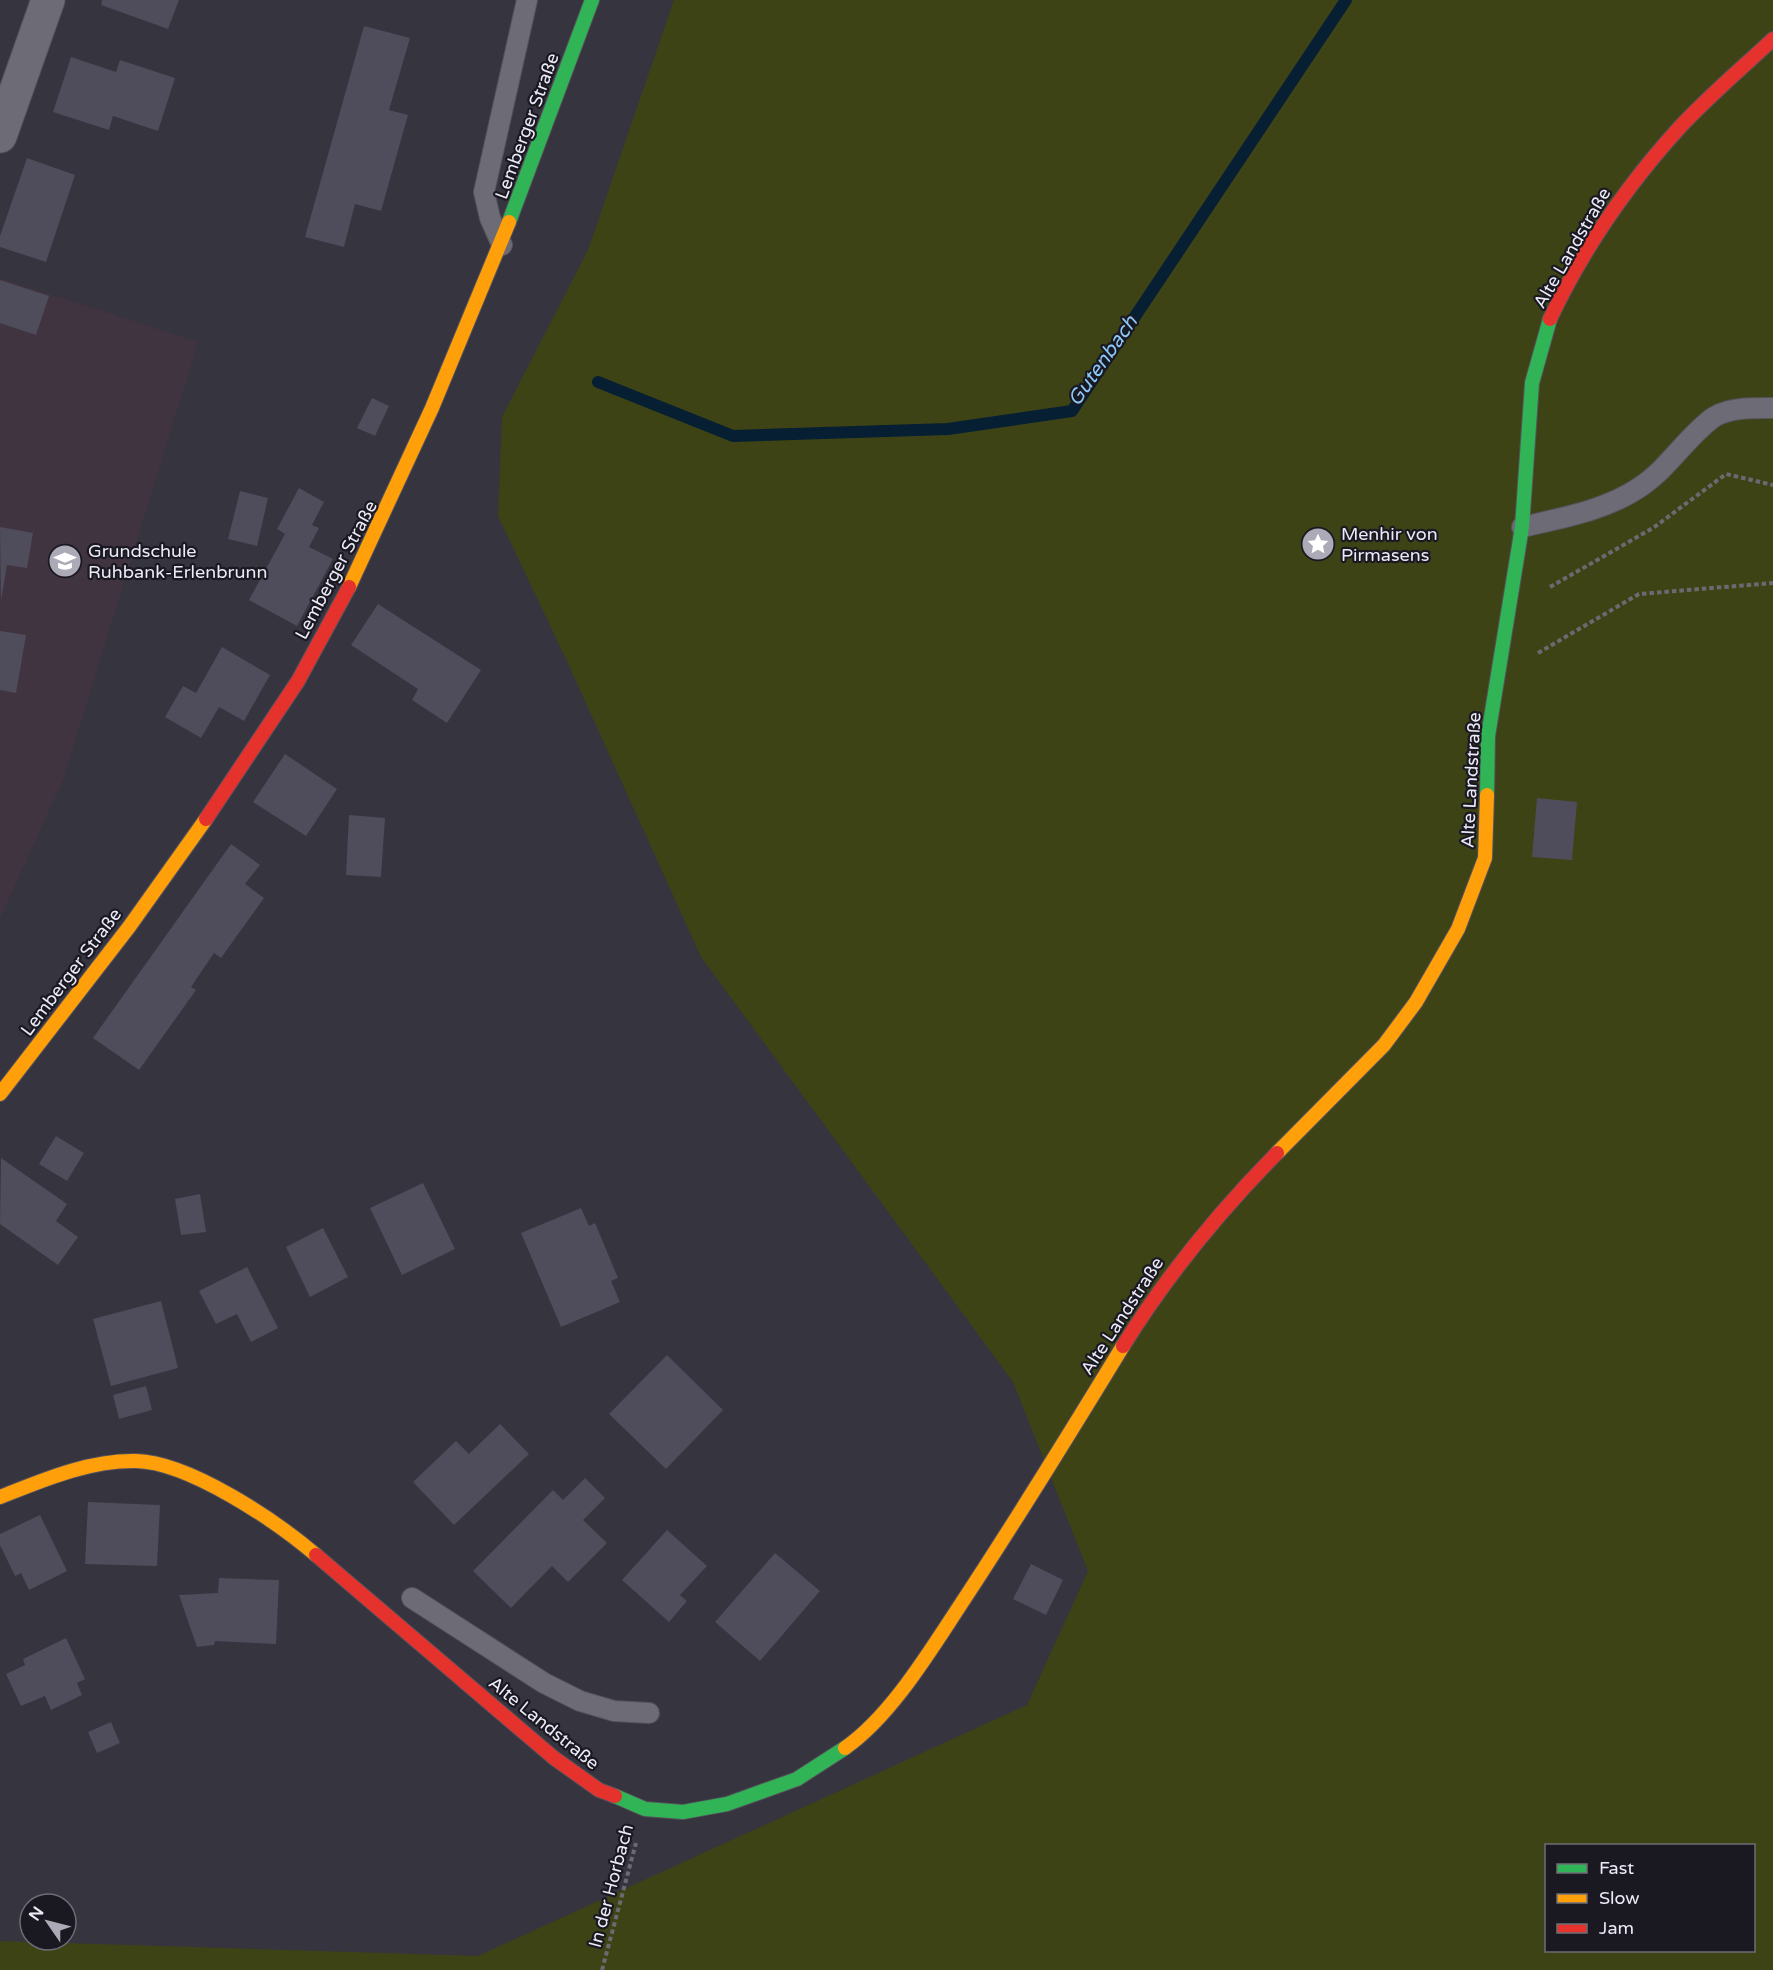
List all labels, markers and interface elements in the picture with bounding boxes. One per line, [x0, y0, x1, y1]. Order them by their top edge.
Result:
street label: Lemberger Straße [490, 50, 564, 202]
street label: Alte Landstraße [1529, 184, 1615, 312]
water label: Gutenbach [1063, 310, 1143, 411]
street label: Lemberger Straße [290, 497, 382, 643]
place label: Menhir von Pirmasens [1341, 523, 1438, 566]
place icon: Menhir von Pirmasens [1300, 526, 1336, 562]
place label: Grundschule Ruhbank-Erlenbrunn [88, 540, 267, 583]
school or university icon: Grundschule Ruhbank-Erlenbrunn [47, 543, 83, 579]
street label: Alte Landstraße [1456, 712, 1486, 848]
street label: Lemberger Straße [16, 904, 126, 1040]
street label: Alte Landstraße [1076, 1253, 1168, 1379]
street label: Alte Landstraße [484, 1672, 604, 1774]
street label: In der Horbach [584, 1822, 638, 1950]
legend [1545, 1844, 1755, 1952]
text: Fast [1599, 1857, 1634, 1879]
text: Slow [1599, 1887, 1640, 1909]
north arrow [18, 1892, 78, 1952]
text: N [25, 1903, 48, 1925]
text: Jam [1599, 1917, 1634, 1939]

